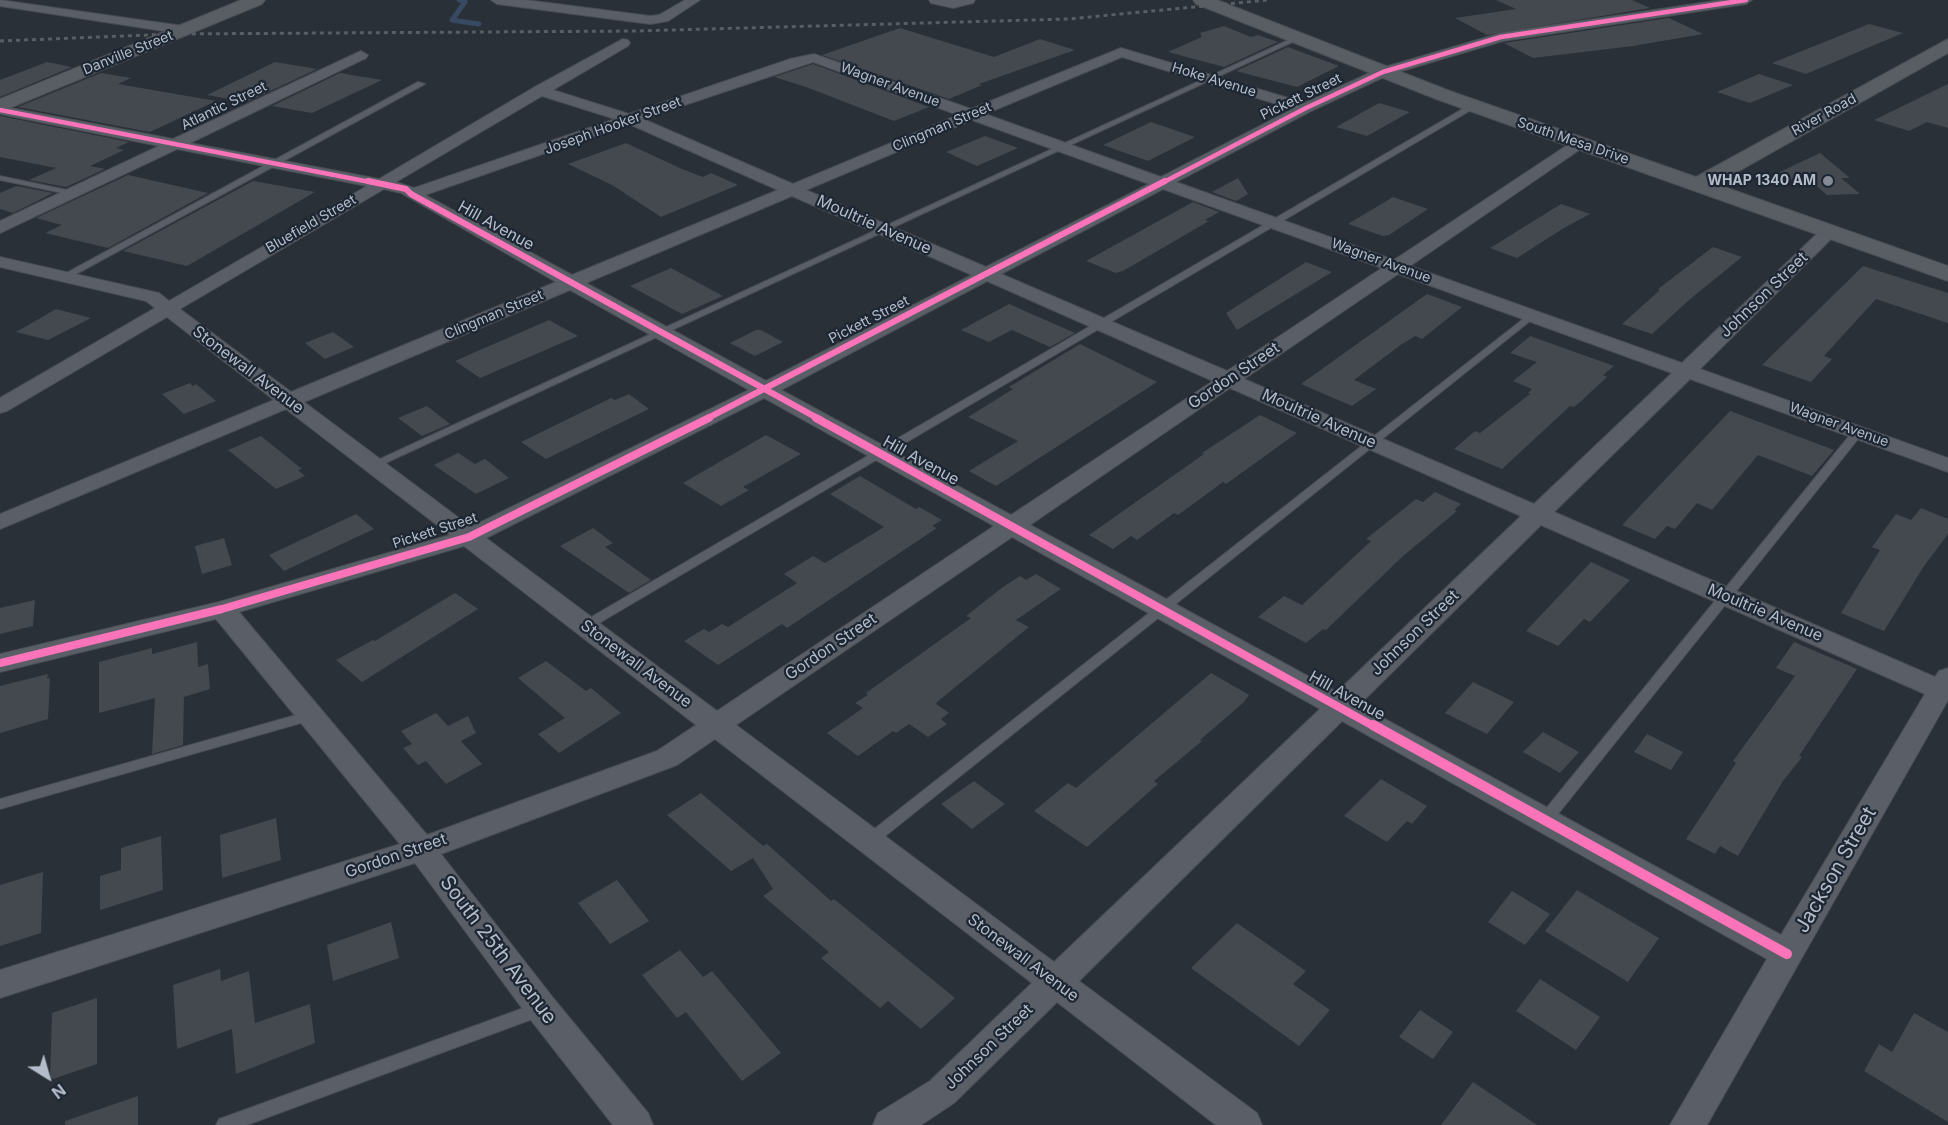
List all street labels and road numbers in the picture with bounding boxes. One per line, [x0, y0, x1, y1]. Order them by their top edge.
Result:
street label: Danville Street [80, 27, 176, 79]
street label: Wagner Avenue [838, 59, 942, 111]
street label: Hoke Avenue [1170, 59, 1258, 101]
street label: Pickett Street [1258, 70, 1344, 124]
street label: Atlantic Street [179, 78, 269, 134]
street label: River Road [1789, 90, 1859, 140]
street label: Joseph Hooker Street [542, 93, 684, 159]
street label: Clingman Street [890, 99, 994, 155]
street label: South Mesa Drive [1515, 114, 1631, 168]
street label: Bluefield Street [263, 191, 359, 257]
street label: Moultrie Avenue [814, 191, 934, 259]
street label: Hill Avenue [455, 197, 537, 255]
street label: Wagner Avenue [1329, 235, 1433, 287]
street label: Johnson Street [1716, 248, 1812, 342]
street label: Clingman Street [442, 287, 546, 343]
street label: Pickett Street [826, 293, 912, 347]
street label: Stonewall Avenue [189, 322, 307, 418]
street label: Gordon Street [1185, 338, 1283, 414]
street label: Moultrie Avenue [1259, 385, 1379, 453]
street label: Wagner Avenue [1787, 399, 1891, 451]
street label: Hill Avenue [880, 432, 962, 490]
street label: Pickett Street [390, 509, 480, 553]
street label: Moultrie Avenue [1705, 580, 1825, 646]
street label: Johnson Street [1367, 586, 1463, 680]
street label: Gordon Street [782, 609, 880, 685]
street label: Stonewall Avenue [577, 616, 695, 712]
street label: Hill Avenue [1306, 667, 1388, 725]
street label: Jackson Street [1790, 803, 1882, 937]
street label: Gordon Street [343, 830, 449, 882]
street label: South 25th Avenue [434, 871, 562, 1029]
street label: Stonewall Avenue [964, 910, 1082, 1006]
street label: Johnson Street [941, 1000, 1037, 1094]

